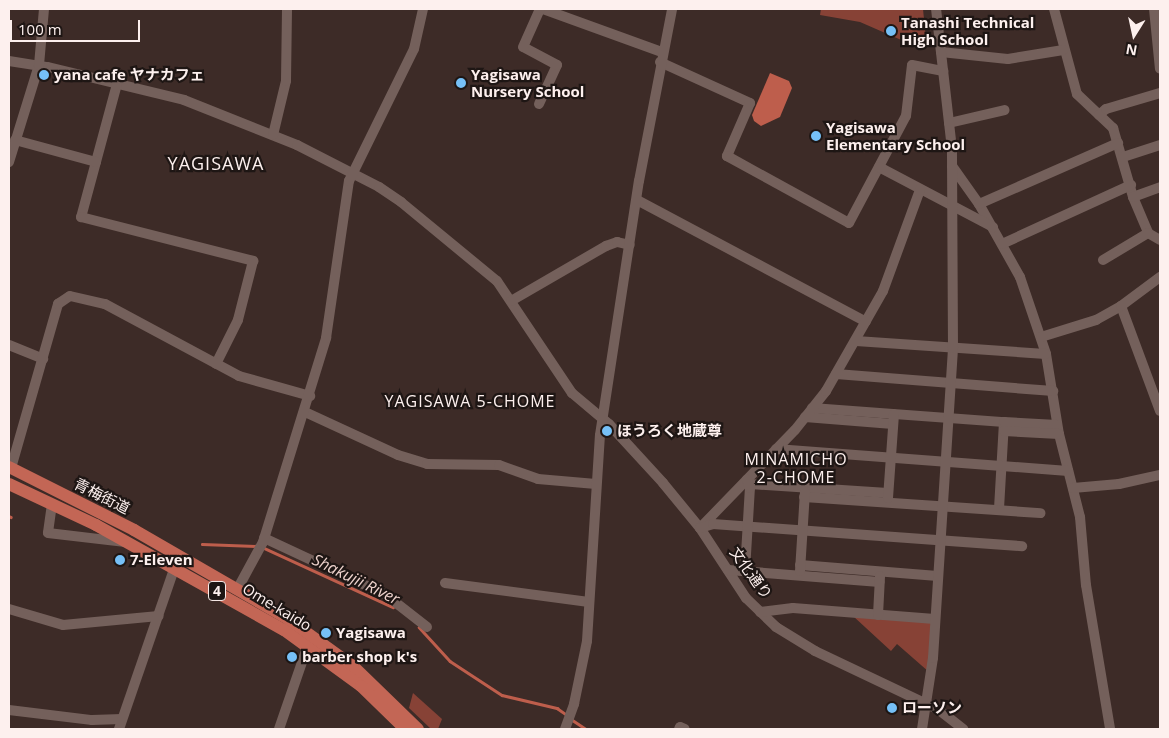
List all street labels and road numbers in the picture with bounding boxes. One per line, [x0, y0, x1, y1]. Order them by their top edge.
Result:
street label: 青梅街道 [71, 474, 133, 518]
street label: 文化通り [726, 543, 776, 603]
street label: Ome-kaido [239, 579, 315, 635]
road number: 4 [207, 580, 227, 602]

